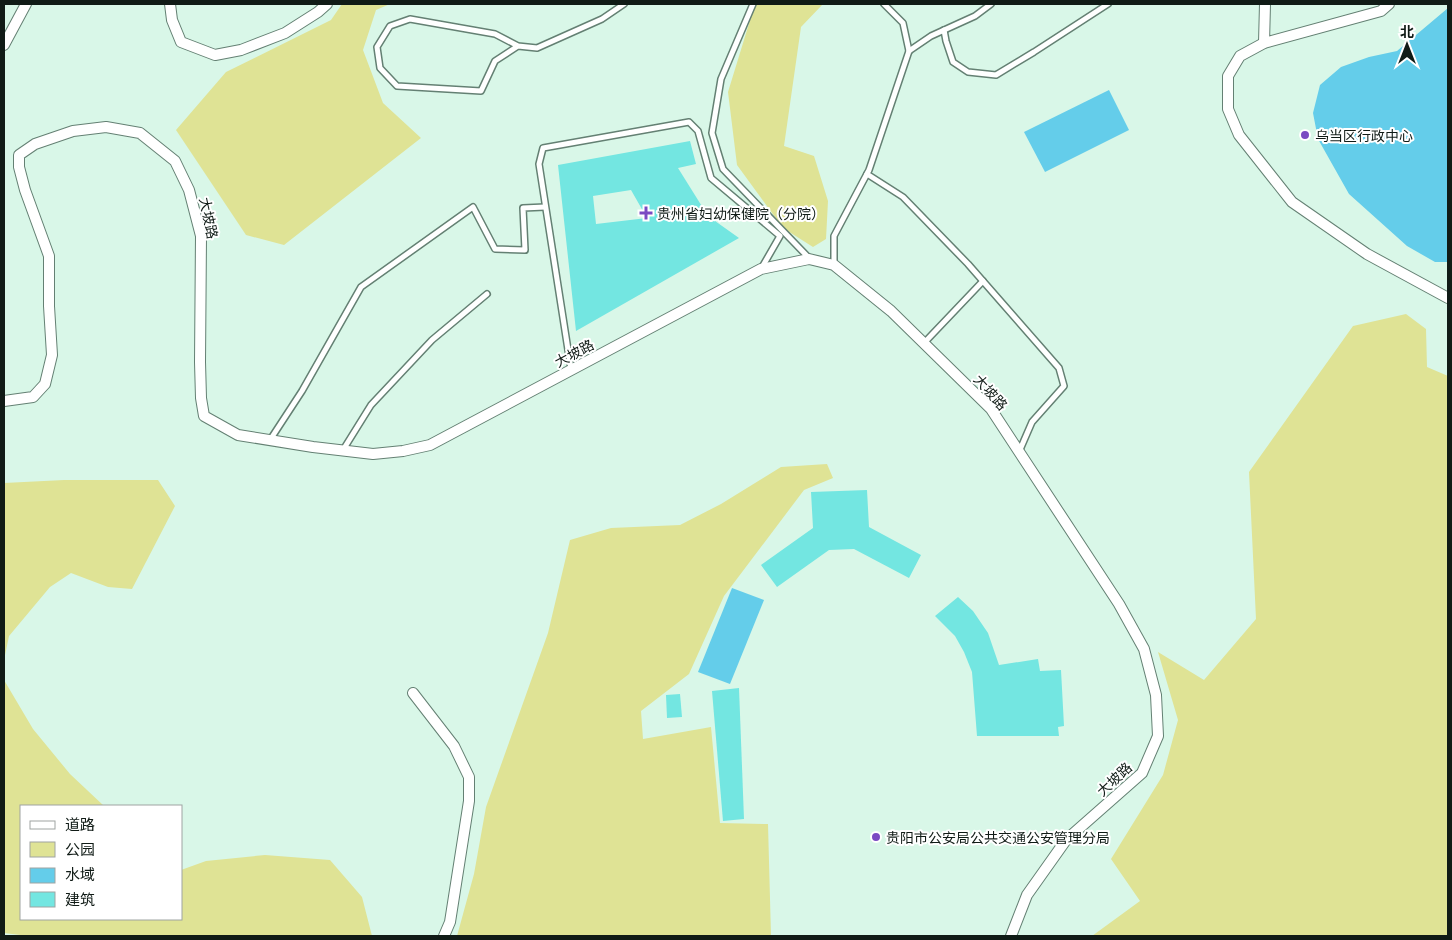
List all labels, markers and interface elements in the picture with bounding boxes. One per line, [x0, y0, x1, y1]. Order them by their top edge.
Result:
north arrow [1382, 20, 1432, 70]
text: 北 [1400, 23, 1414, 40]
place label: 乌当区行政中心 [1315, 127, 1413, 144]
marker: 乌当区行政中心 [1299, 129, 1311, 141]
street label: 大坡路 [196, 196, 222, 240]
place label: 贵州省妇幼保健院（分院） [657, 205, 825, 222]
marker: 贵州省妇幼保健院（分院） [639, 206, 653, 220]
street label: 大坡路 [551, 336, 597, 370]
street label: 大坡路 [971, 371, 1011, 413]
street label: 大坡路 [1093, 758, 1135, 800]
legend [20, 805, 182, 920]
text: 道路 [65, 815, 95, 833]
place label: 贵阳市公安局公共交通公安管理分局 [886, 829, 1110, 846]
marker: 贵阳市公安局公共交通公安管理分局 [870, 831, 882, 843]
text: 公园 [65, 840, 95, 858]
text: 水域 [65, 865, 95, 883]
text: 建筑 [65, 890, 95, 908]

